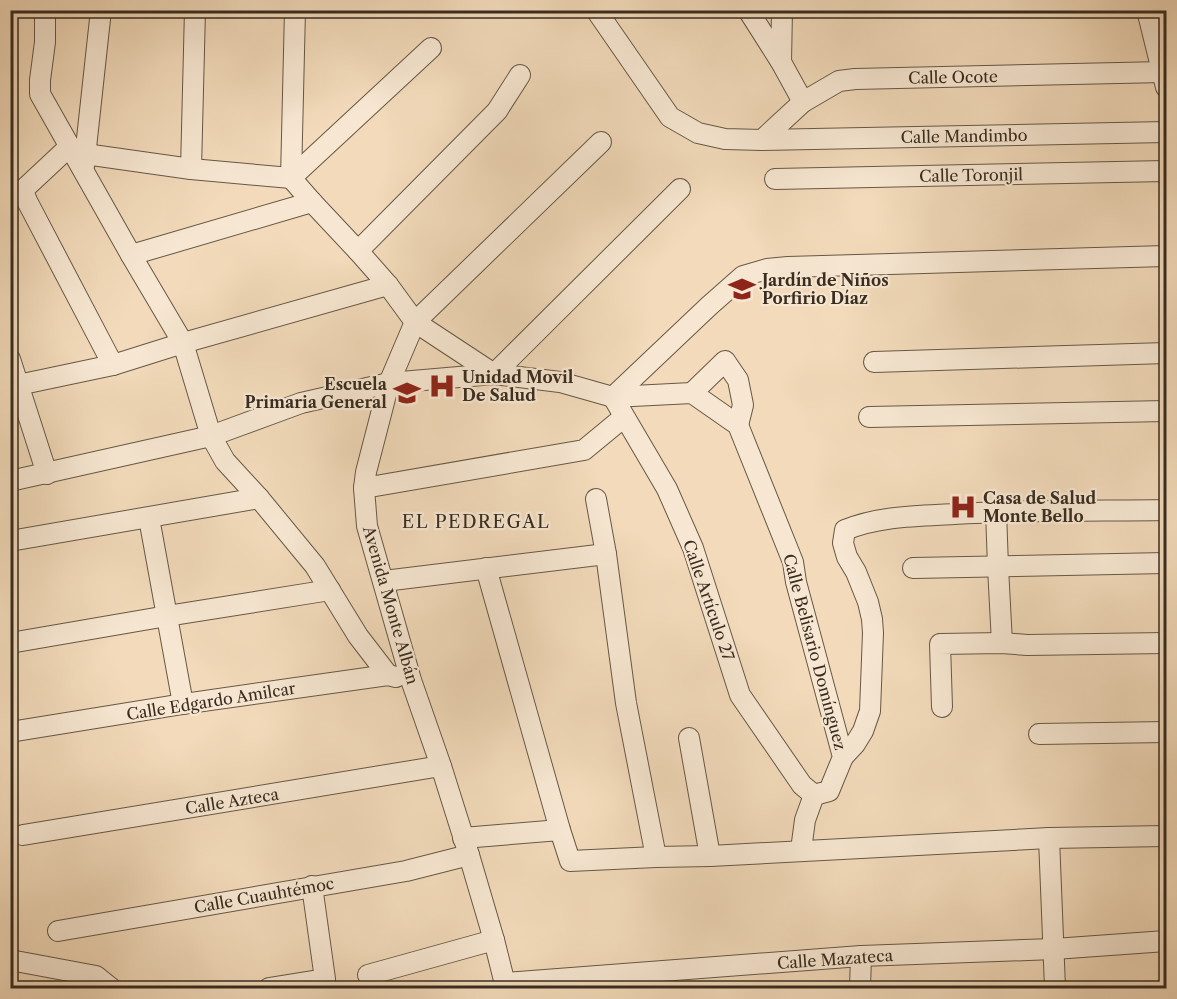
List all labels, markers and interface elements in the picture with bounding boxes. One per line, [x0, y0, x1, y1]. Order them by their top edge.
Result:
street label: Calle Ocote [908, 66, 998, 88]
street label: Calle Mandimbo [900, 125, 1028, 147]
street label: Calle Toronjil [919, 164, 1023, 186]
place label: Jardín de Niños Porfirio Díaz [759, 270, 889, 308]
school or university icon: Jardín de Niños Porfirio Díaz [727, 274, 757, 304]
place label: Unidad Movil De Salud [462, 367, 574, 405]
hospital icon: Unidad Movil De Salud [427, 371, 457, 401]
place label: Escuela Primaria General [244, 374, 388, 412]
school or university icon: Escuela Primaria General [392, 378, 422, 408]
place label: Casa de Salud Monte Bello [983, 488, 1097, 526]
hospital icon: Casa de Salud Monte Bello [948, 492, 978, 522]
district label: EL PEDREGAL [402, 511, 550, 533]
street label: Avenida Monte Albán [359, 523, 423, 686]
street label: Calle Artículo 27 [679, 537, 739, 663]
street label: Calle Belisario Domínguez [779, 552, 851, 752]
street label: Calle Edgardo Amilcar [125, 678, 297, 724]
street label: Calle Azteca [184, 784, 281, 818]
street label: Calle Cuauhtémoc [192, 873, 336, 917]
street label: Calle Mazateca [776, 945, 894, 973]

